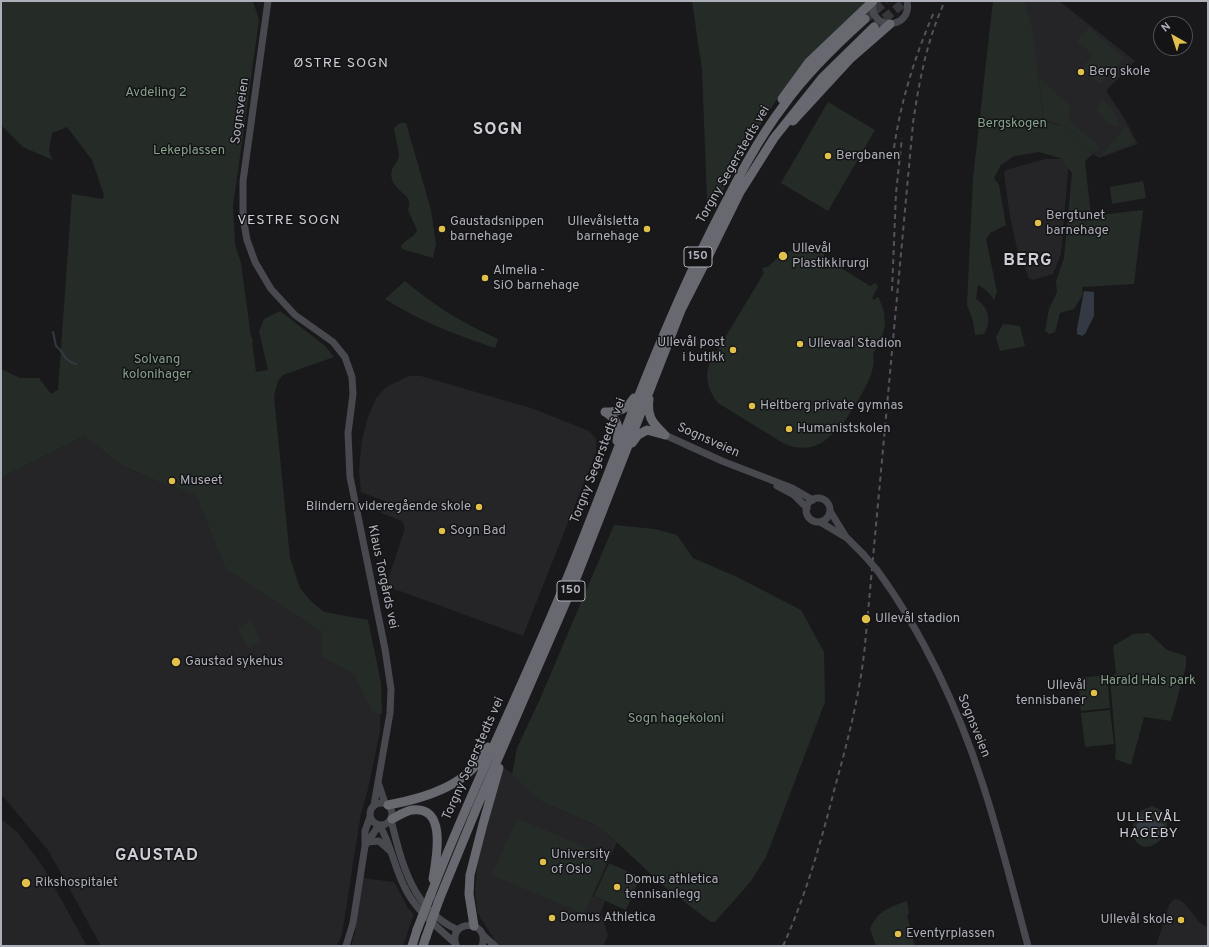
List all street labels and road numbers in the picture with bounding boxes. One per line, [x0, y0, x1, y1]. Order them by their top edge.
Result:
street label: Sognsveien [229, 77, 253, 145]
street label: Torgny Segerstedts vei [694, 103, 774, 227]
road number: 150 [684, 247, 712, 267]
street label: Torgny Segerstedts vei [568, 396, 630, 526]
street label: Sognsveien [674, 420, 742, 462]
street label: Klaus Torgårds vei [363, 524, 401, 630]
road number: 150 [557, 581, 585, 601]
street label: Sognsveien [953, 692, 993, 760]
street label: Torgny Segerstedts vei [440, 695, 508, 823]

